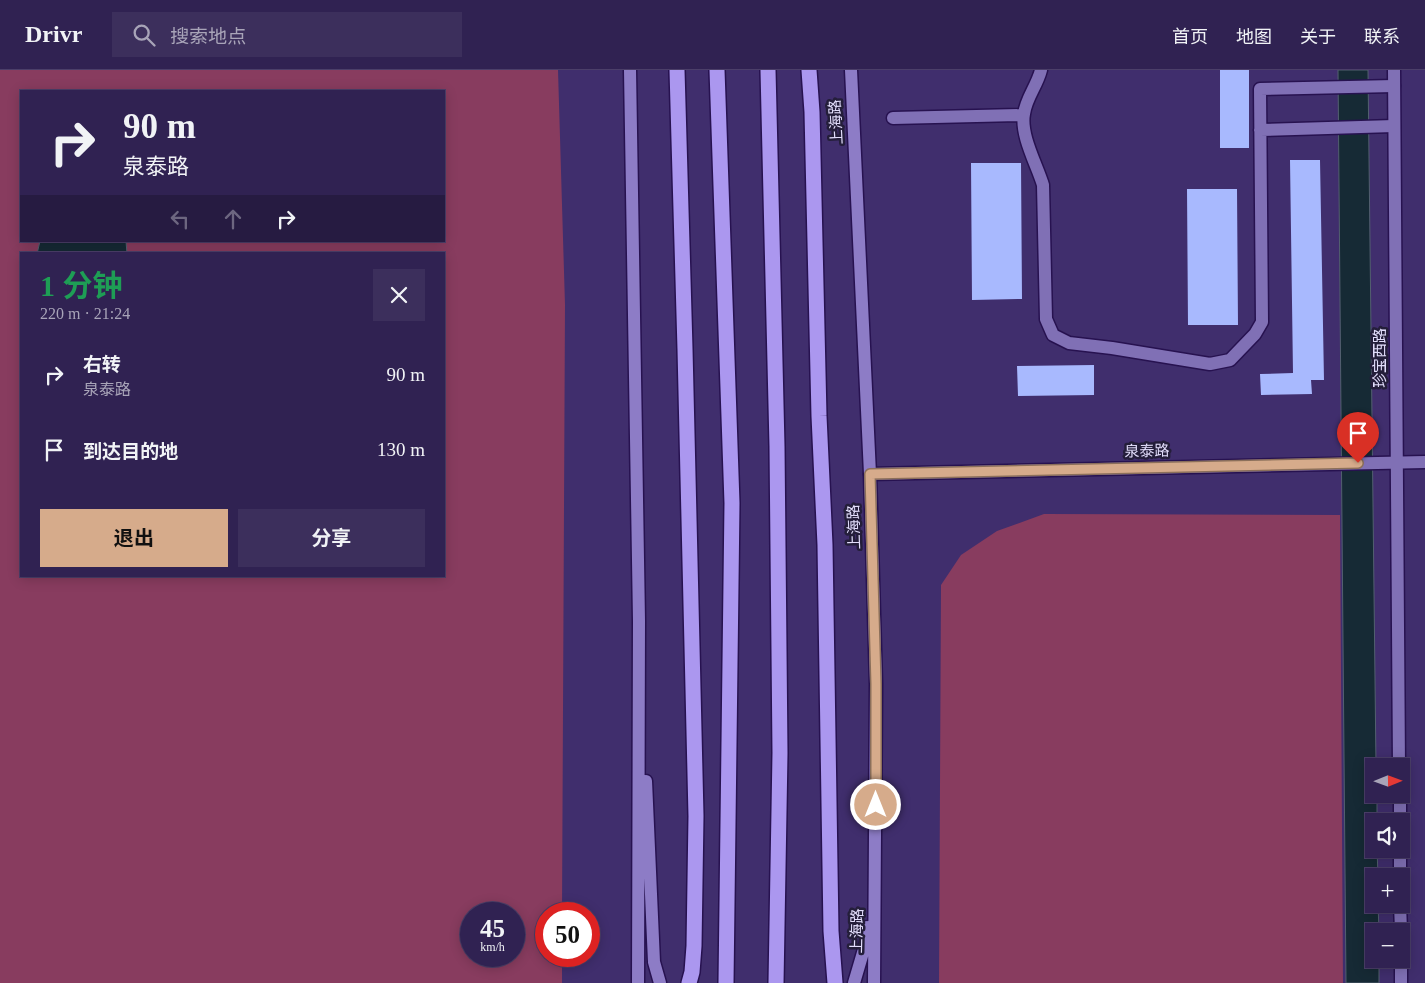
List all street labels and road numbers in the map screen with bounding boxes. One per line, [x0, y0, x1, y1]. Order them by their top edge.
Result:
street label: 上海路 [827, 99, 845, 145]
street label: 珍宝西路 [1371, 328, 1388, 388]
street label: 泉泰路 [1124, 443, 1170, 459]
street label: 上海路 [845, 504, 863, 550]
street label: 上海路 [849, 908, 865, 954]

